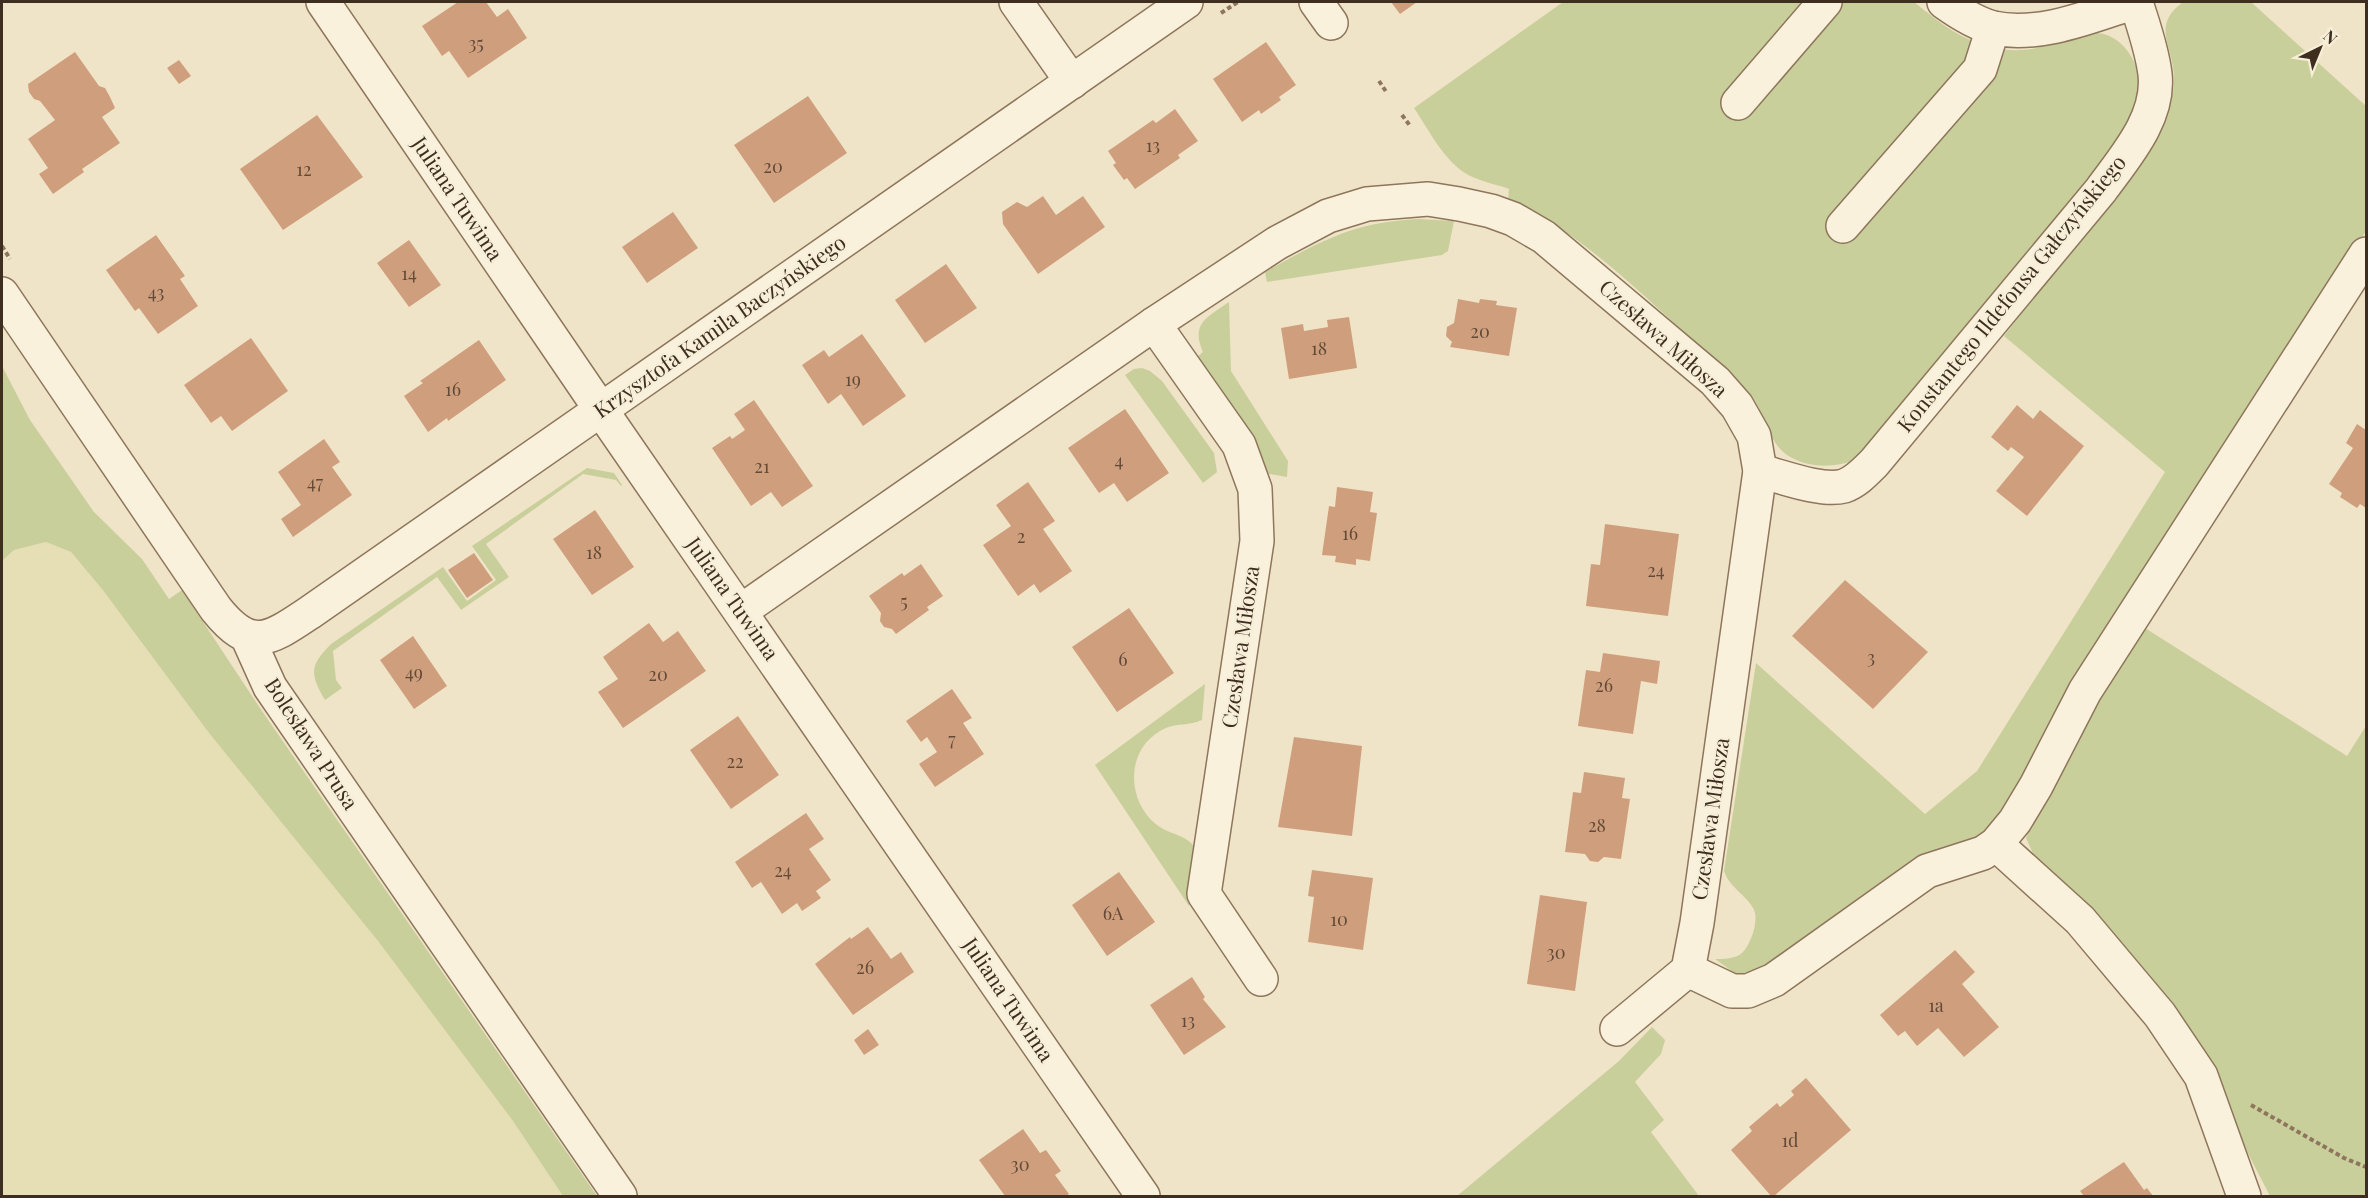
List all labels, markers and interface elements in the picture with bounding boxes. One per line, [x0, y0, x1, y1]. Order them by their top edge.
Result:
north arrow [2290, 18, 2350, 78]
text: N [2319, 25, 2342, 49]
house number: 35 [468, 31, 484, 55]
street label: Juliana Tuwima [406, 130, 511, 266]
house number: 13 [1146, 133, 1160, 157]
street label: Konstantego Ildefonsa Gałczyńskiego [1890, 148, 2131, 437]
house number: 20 [763, 154, 783, 178]
house number: 12 [296, 157, 312, 181]
street label: Krzysztofa Kamila Baczyńskiego [587, 227, 850, 423]
house number: 14 [401, 261, 417, 285]
street label: Czesława Miłosza [1594, 272, 1735, 403]
house number: 43 [148, 280, 164, 304]
house number: 20 [1470, 319, 1490, 343]
house number: 18 [1311, 336, 1327, 360]
house number: 19 [845, 367, 861, 391]
house number: 16 [445, 377, 461, 401]
house number: 4 [1115, 448, 1124, 472]
house number: 21 [754, 454, 770, 478]
house number: 47 [307, 470, 324, 494]
house number: 16 [1342, 521, 1358, 545]
house number: 2 [1017, 524, 1025, 548]
street label: Juliana Tuwima [680, 530, 787, 665]
house number: 18 [586, 540, 602, 564]
house number: 24 [1647, 558, 1665, 582]
street label: Czesława Miłosza [1214, 563, 1264, 730]
house number: 5 [900, 589, 908, 613]
house number: 3 [1867, 645, 1875, 669]
house number: 6 [1118, 647, 1128, 671]
house number: 49 [405, 660, 423, 684]
house number: 20 [648, 662, 668, 686]
street label: Bolesława Prusa [260, 672, 366, 815]
house number: 26 [1595, 673, 1613, 697]
house number: 7 [948, 727, 956, 751]
street label: Czesława Miłosza [1684, 735, 1734, 902]
house number: 22 [726, 749, 744, 773]
house number: 28 [1588, 813, 1606, 837]
house number: 24 [774, 858, 792, 882]
house number: 6A [1103, 901, 1124, 925]
house number: 10 [1330, 907, 1348, 931]
street label: Juliana Tuwima [957, 931, 1062, 1067]
house number: 30 [1547, 940, 1565, 964]
house number: 26 [856, 955, 874, 979]
house number: 1a [1928, 993, 1944, 1017]
house number: 13 [1181, 1008, 1195, 1032]
house number: 1d [1781, 1128, 1799, 1152]
house number: 30 [1011, 1152, 1029, 1176]

